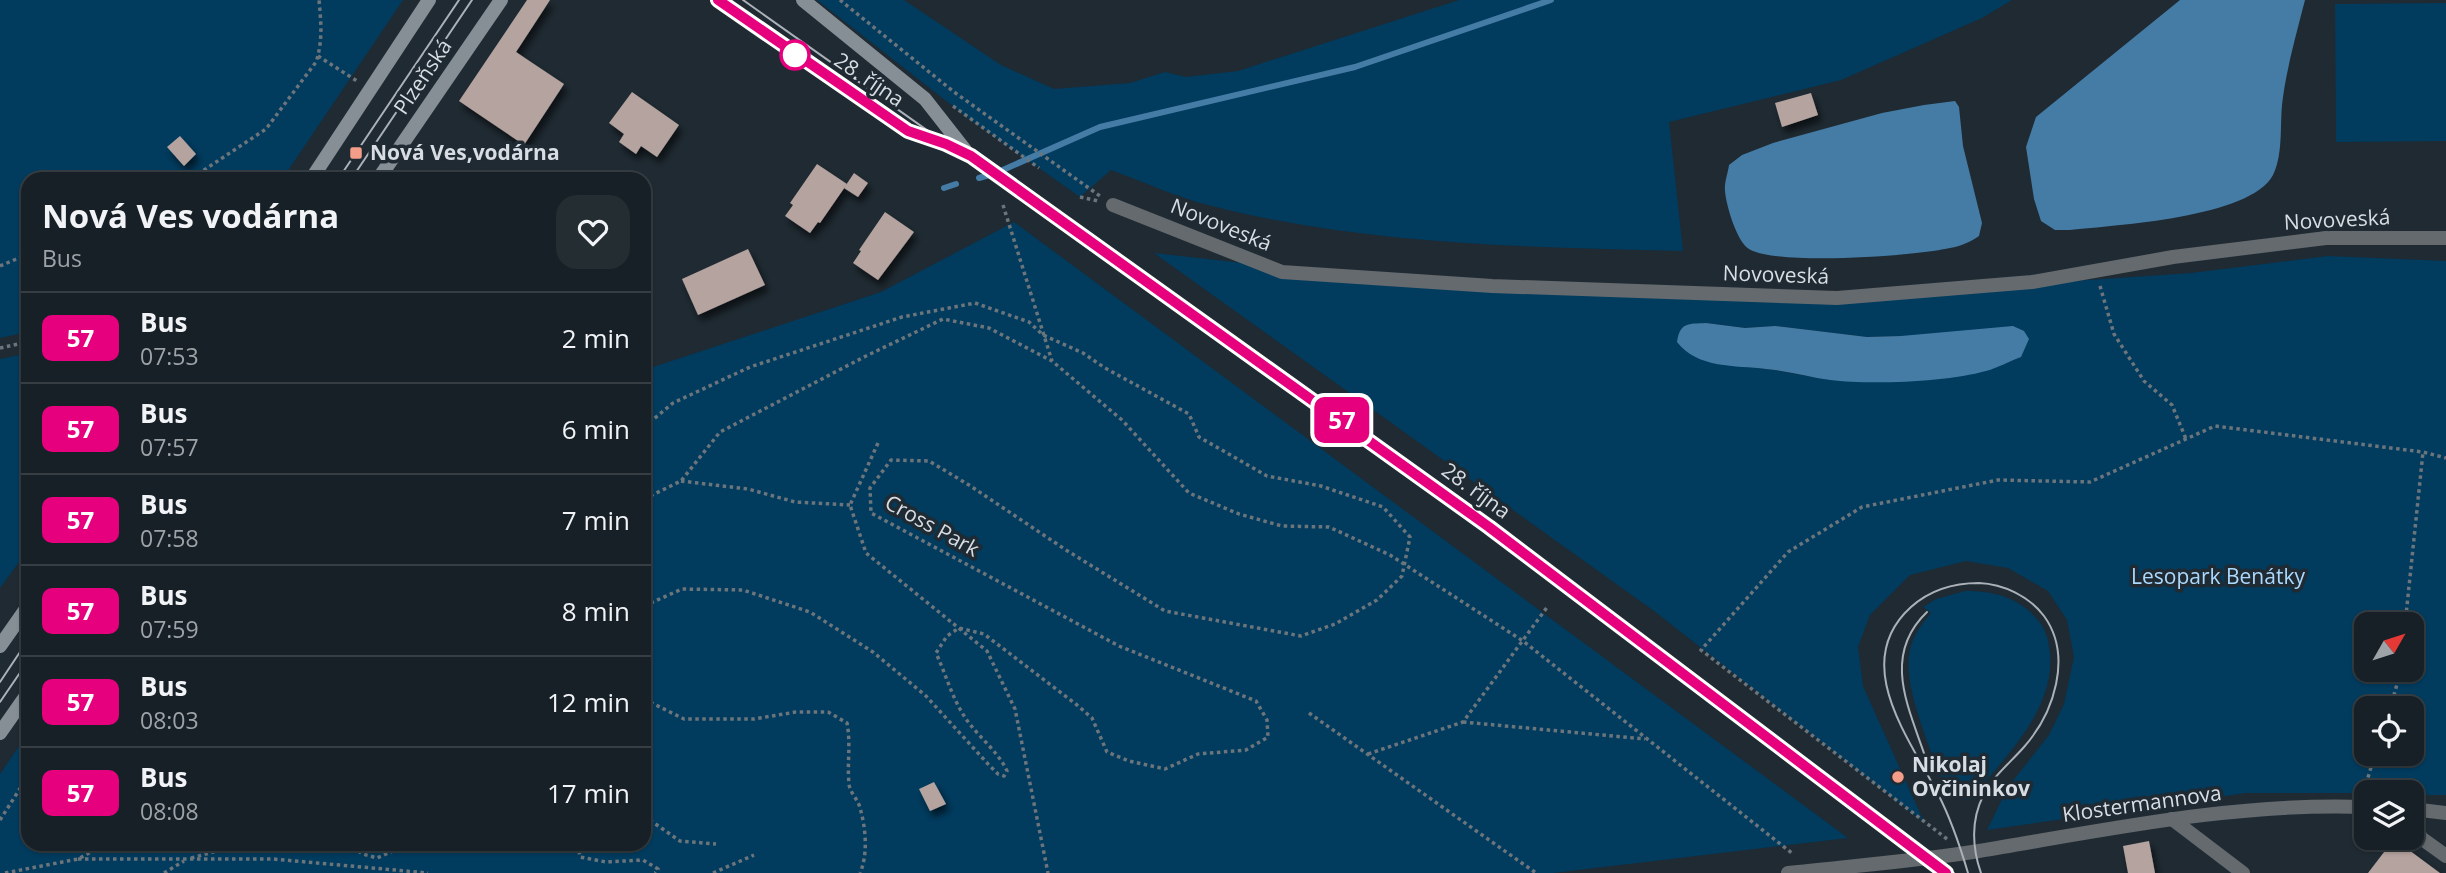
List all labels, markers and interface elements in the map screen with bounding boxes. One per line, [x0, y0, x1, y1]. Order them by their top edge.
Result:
street label: Plzeňská [387, 33, 458, 120]
unlabelled marker [780, 40, 810, 70]
street label: 28. října [829, 46, 910, 113]
place label: Nová Ves,vodárna [370, 138, 560, 166]
marker: Nová Ves,vodárna [348, 145, 364, 161]
street label: Novoveská [1167, 191, 1276, 257]
text: Nová Ves vodárna [42, 193, 339, 238]
button: heart [556, 195, 630, 269]
street label: Novoveská [2283, 202, 2391, 236]
text: Bus [42, 242, 82, 274]
street label: Novoveská [1722, 258, 1830, 290]
text: Bus [140, 304, 187, 340]
text: 2 min [562, 320, 630, 356]
text: 57 [67, 321, 94, 354]
text: 07:53 [140, 340, 199, 372]
text: Bus [140, 395, 187, 431]
line badge: 57 [1310, 397, 1374, 443]
text: 57 [1328, 403, 1356, 436]
text: 6 min [562, 411, 630, 447]
text: 57 [67, 412, 94, 445]
text: 07:57 [140, 431, 199, 463]
street label: 28. října [1437, 456, 1517, 525]
text: Bus [140, 486, 187, 522]
street label: Cross Park [880, 488, 985, 563]
text: 7 min [562, 502, 630, 538]
text: 57 [67, 503, 94, 536]
text: 07:58 [140, 522, 199, 554]
park label: Lesopark Benátky [2131, 562, 2305, 590]
text: Bus [140, 577, 187, 613]
text: 8 min [562, 593, 630, 629]
text: 57 [67, 594, 94, 627]
north arrow [2354, 612, 2424, 682]
map controls [2354, 612, 2424, 850]
text: 07:59 [140, 613, 199, 645]
text: Bus [140, 668, 187, 704]
text: 12 min [547, 684, 630, 720]
text: 57 [67, 685, 94, 718]
button: locate [2354, 696, 2424, 766]
text: 08:03 [140, 704, 199, 736]
place label: Nikolaj Ovčininkov [1912, 750, 2030, 802]
text: Bus [140, 759, 187, 795]
marker: Nikolaj Ovčininkov [1890, 769, 1906, 785]
text: 17 min [547, 775, 630, 811]
text: 57 [67, 776, 94, 809]
street label: Klostermannova [2061, 778, 2223, 828]
button: layers [2354, 780, 2424, 850]
text: 08:08 [140, 795, 199, 827]

